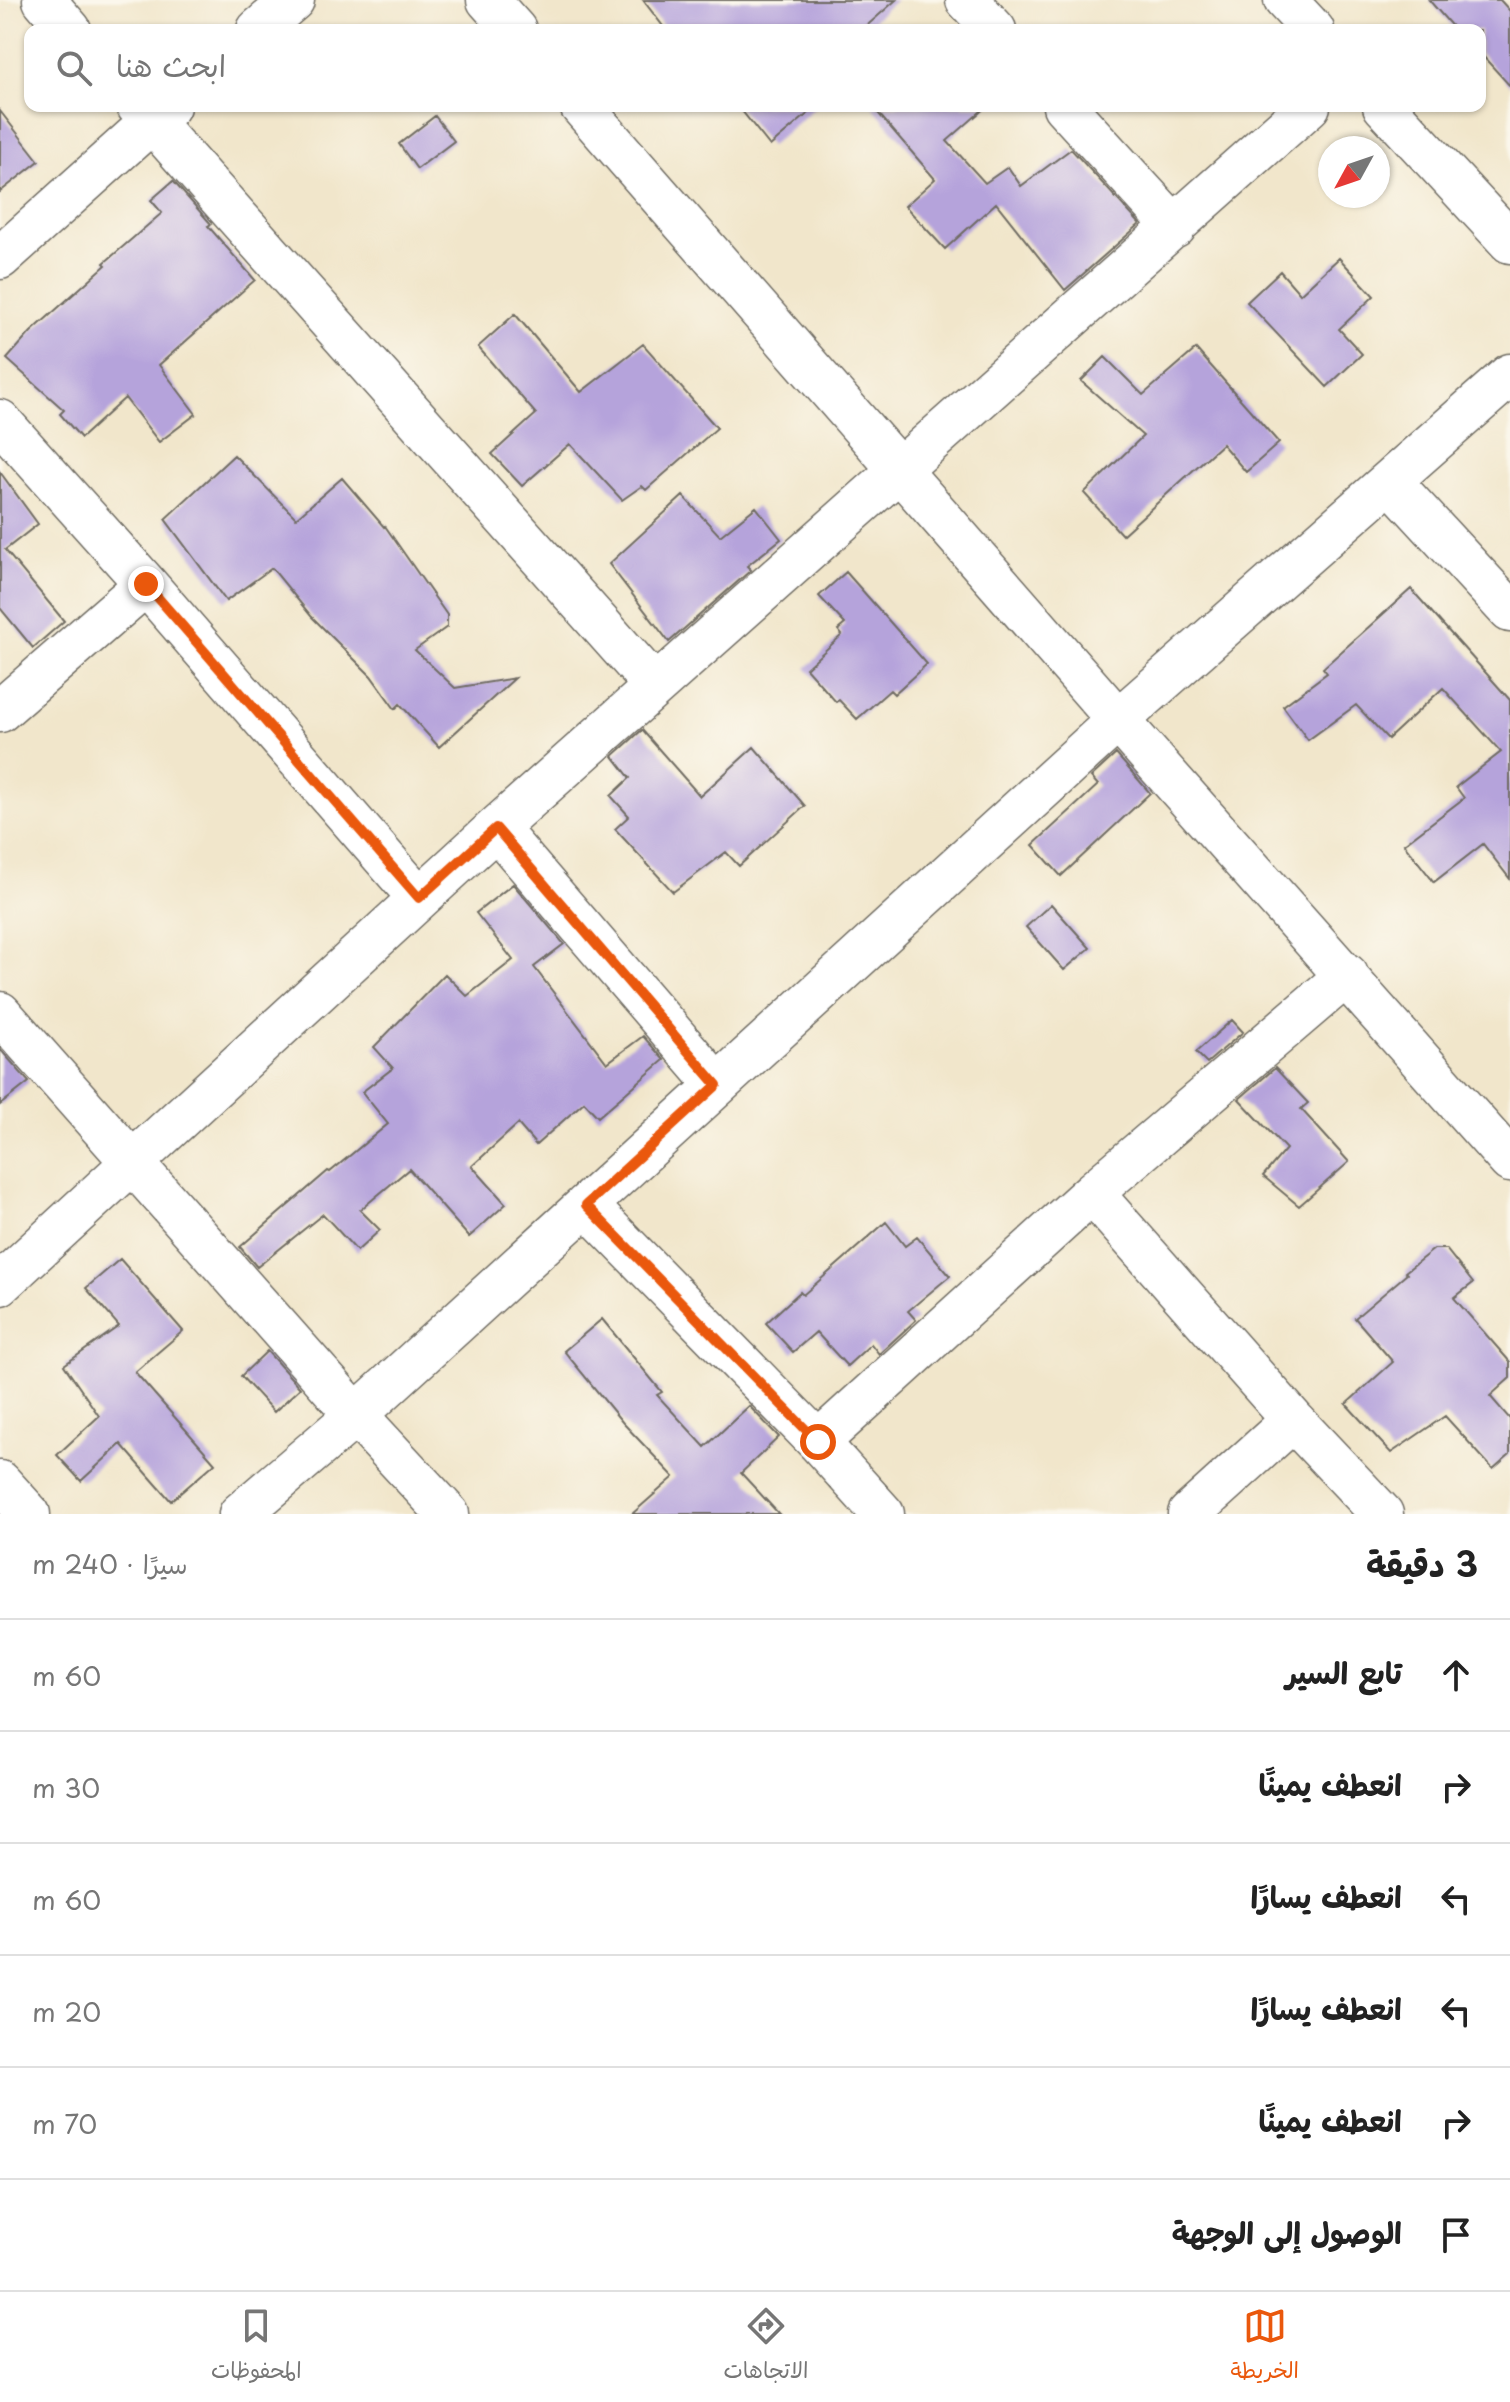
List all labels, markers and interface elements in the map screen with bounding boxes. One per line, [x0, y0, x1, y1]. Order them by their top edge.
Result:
search box [24, 24, 1486, 112]
text: ابحث هنا [116, 42, 226, 87]
icon: search [52, 46, 96, 90]
north arrow [1318, 136, 1390, 208]
route end [128, 566, 164, 602]
route start [800, 1424, 836, 1460]
text: 3 دقيقة [1366, 1537, 1478, 1589]
text: سيرًا · 240 m [32, 1544, 188, 1583]
text: تابع السير [1285, 1649, 1402, 1694]
icon: ahead [1434, 1653, 1478, 1697]
text: 60 m [32, 1656, 101, 1695]
text: انعطف يمينًا [1258, 1761, 1402, 1806]
icon: right [1434, 1765, 1478, 1809]
text: 30 m [32, 1768, 100, 1807]
text: انعطف يسارًا [1251, 1873, 1402, 1918]
icon: left [1434, 1877, 1478, 1921]
text: 60 m [32, 1880, 101, 1919]
text: انعطف يسارًا [1251, 1985, 1402, 2030]
icon: left [1434, 1989, 1478, 2033]
text: 20 m [32, 1992, 101, 2031]
text: انعطف يمينًا [1258, 2097, 1402, 2142]
icon: right [1434, 2101, 1478, 2145]
text: 70 m [32, 2104, 97, 2143]
text: الوصول إلى الوجهة [1172, 2209, 1402, 2254]
icon: arrive [1434, 2213, 1478, 2257]
tab: المحفوظات [211, 2304, 302, 2390]
tab: الاتجاهات [723, 2304, 808, 2390]
tab: الخريطة [1230, 2304, 1299, 2390]

